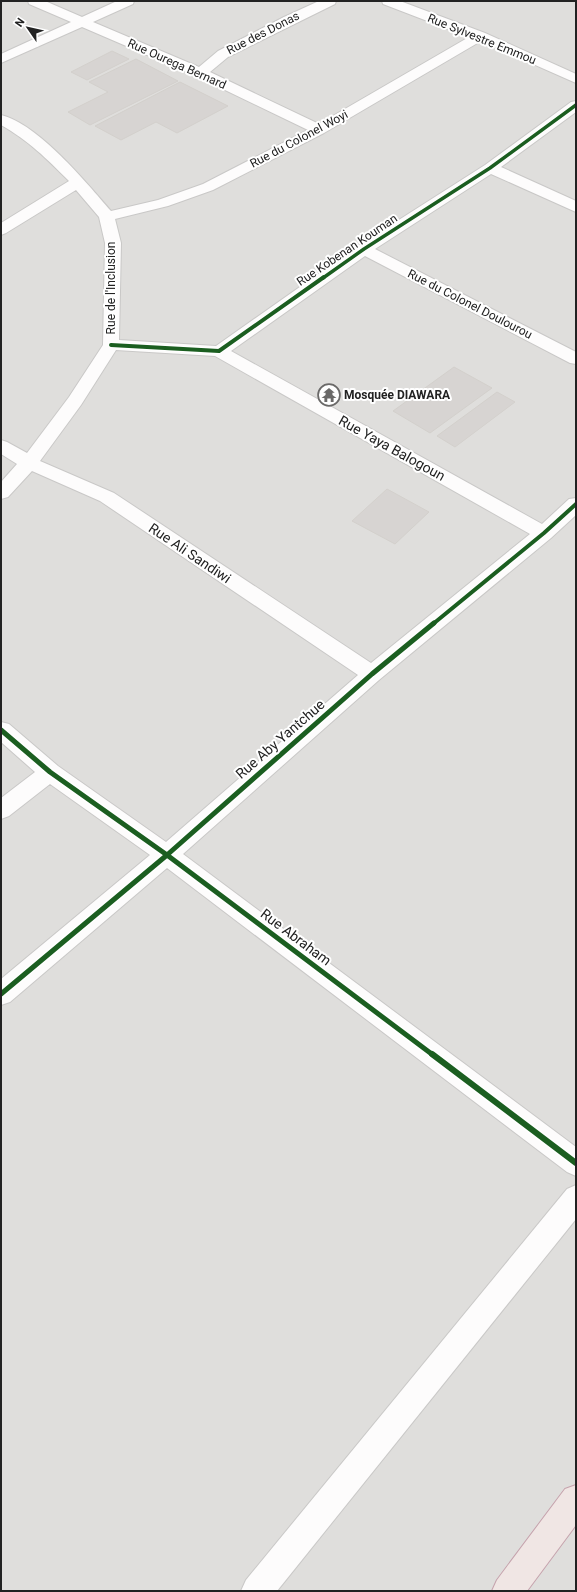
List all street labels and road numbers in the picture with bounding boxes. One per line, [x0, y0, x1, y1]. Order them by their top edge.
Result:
street label: Rue des Donas [224, 9, 302, 57]
street label: Rue Sylvestre Emmou [426, 11, 538, 67]
street label: Rue Ourega Bernard [125, 36, 229, 92]
street label: Rue du Colonel Woyi [248, 107, 350, 171]
street label: Rue Kobenan Kouman [294, 211, 400, 289]
street label: Rue de l'Inclusion [104, 242, 118, 334]
street label: Rue du Colonel Doulourou [405, 266, 535, 342]
street label: Rue Yaya Balogoun [336, 412, 448, 484]
street label: Rue Ali Sandiwi [146, 520, 234, 586]
street label: Rue Aby Yantchue [232, 696, 328, 782]
street label: Rue Abraham [258, 905, 334, 969]

